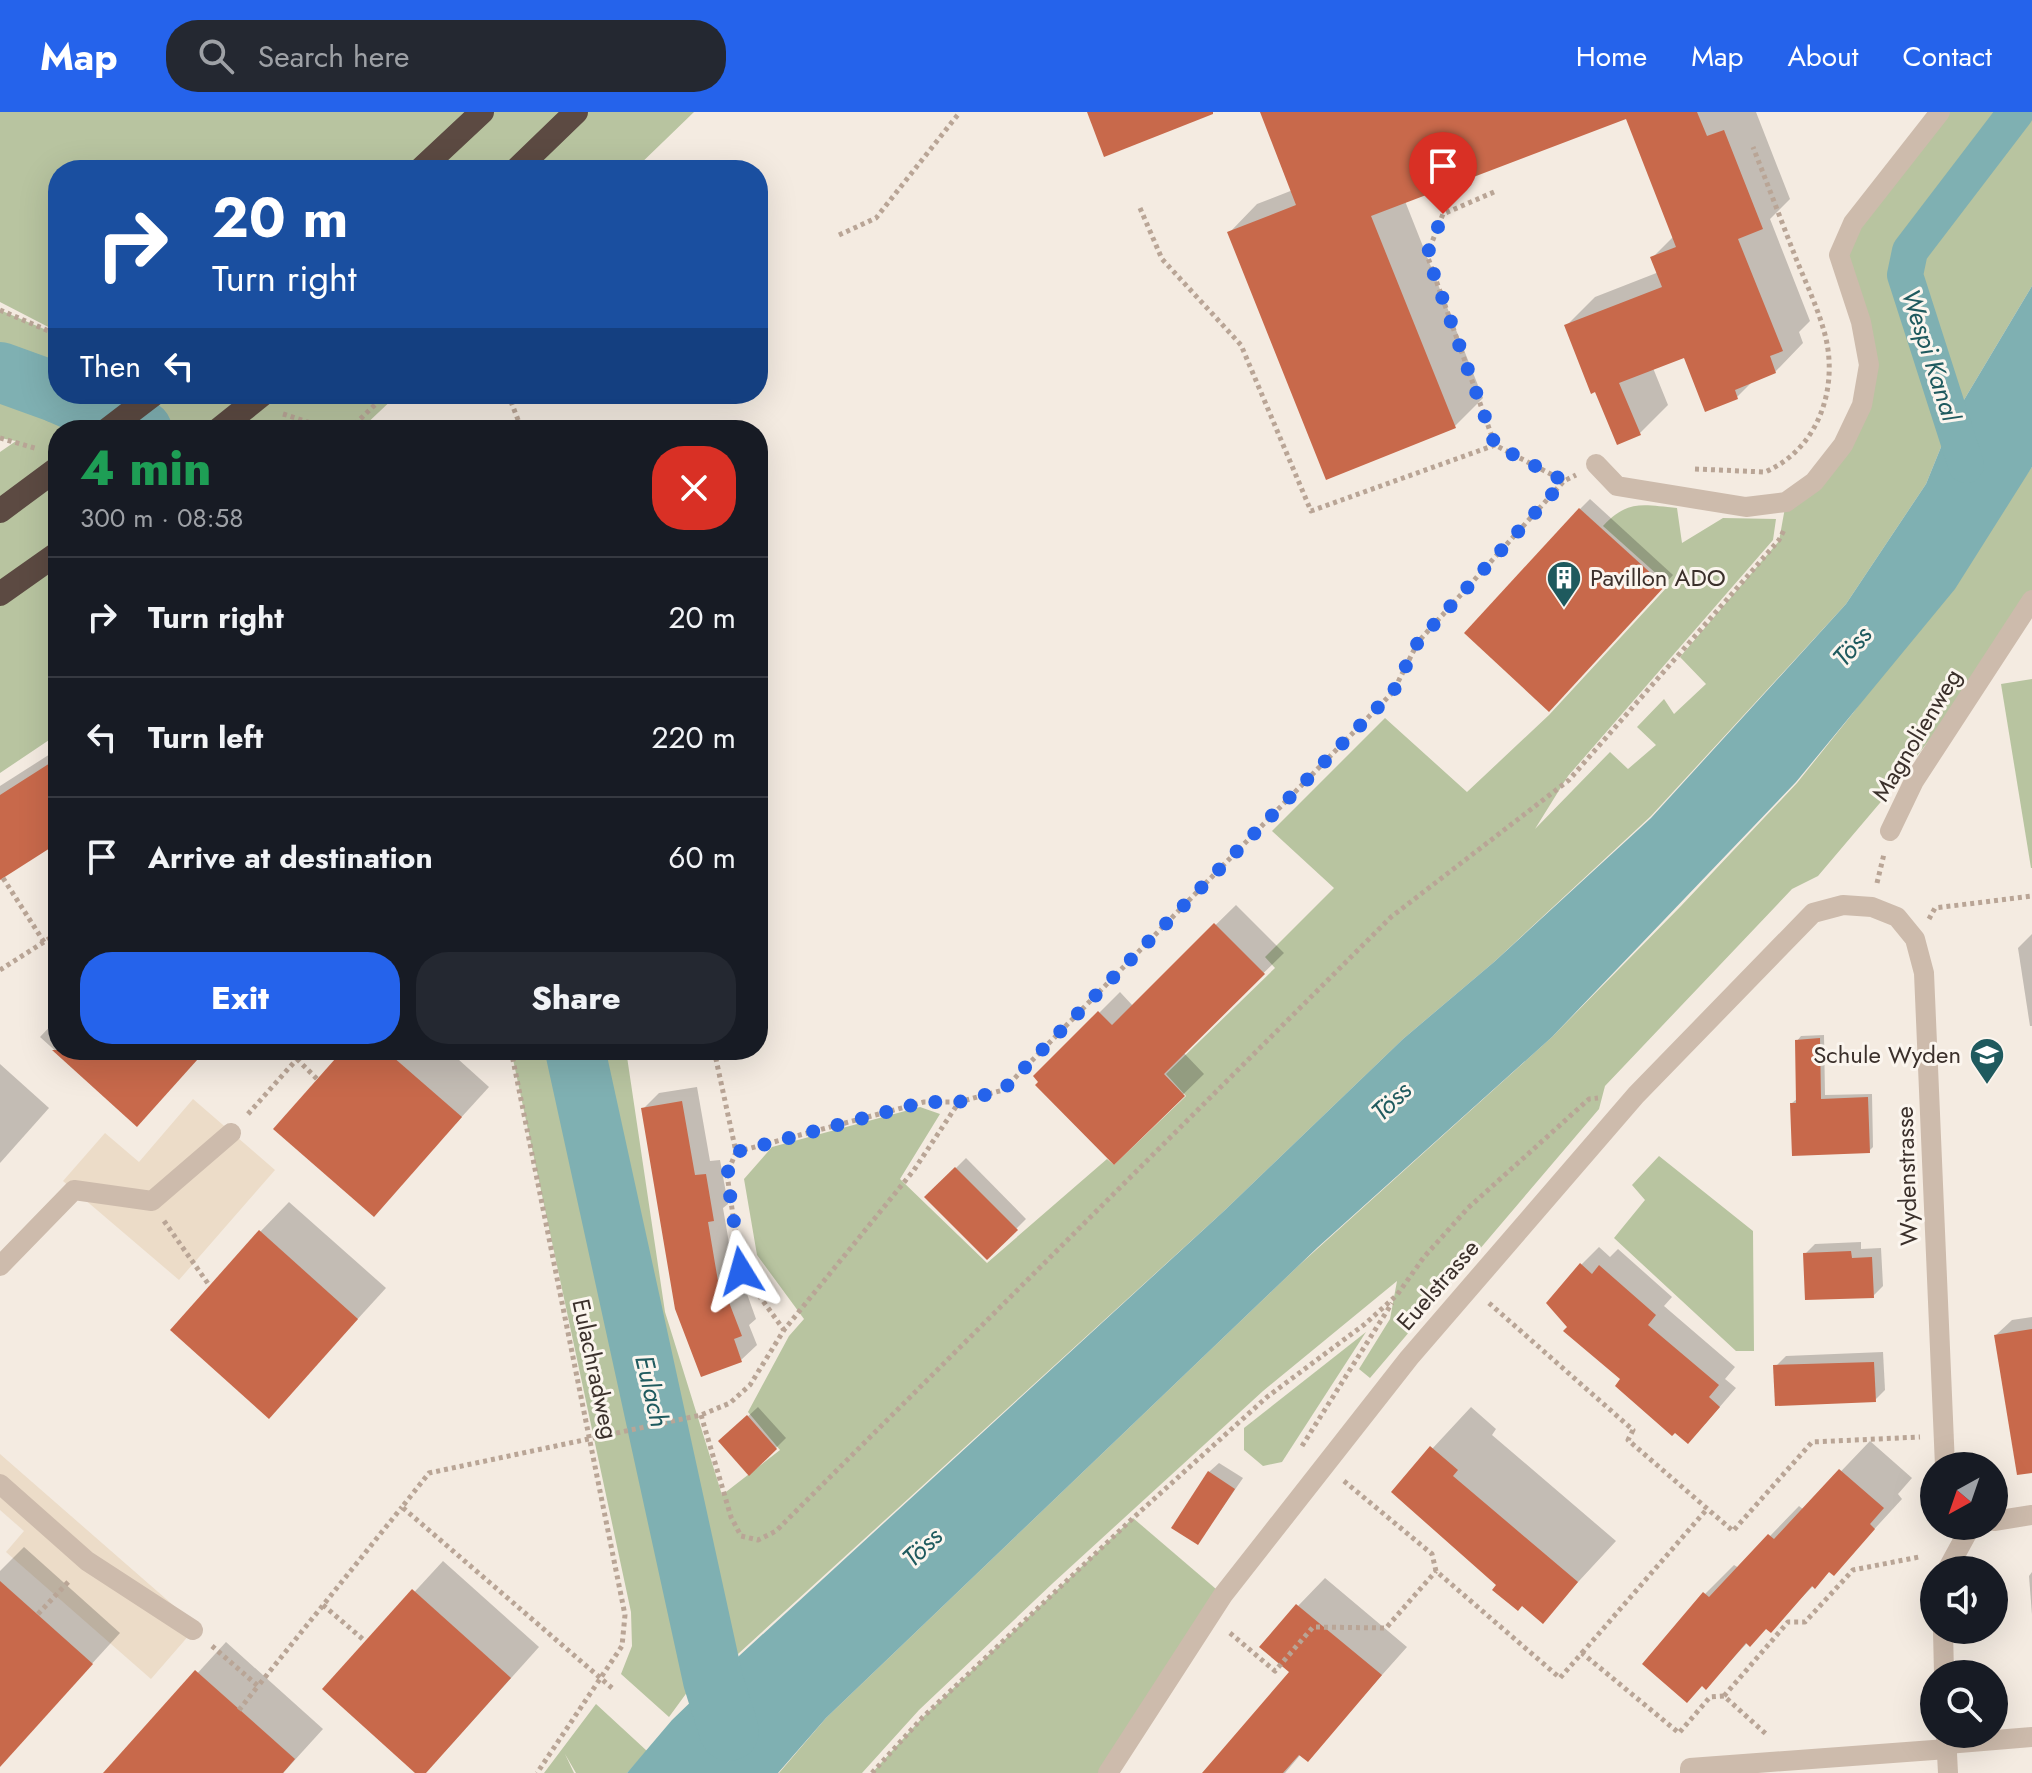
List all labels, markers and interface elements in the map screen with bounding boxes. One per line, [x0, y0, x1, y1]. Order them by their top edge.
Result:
search box [166, 20, 726, 92]
text: Map [40, 29, 118, 84]
icon: search [194, 34, 238, 78]
text: Search here [258, 35, 410, 78]
text: Home [1576, 36, 1647, 77]
text: Map [1691, 36, 1743, 77]
text: About [1787, 36, 1859, 77]
text: Contact [1903, 36, 1992, 77]
pin [1409, 132, 1477, 214]
icon: arrive [1421, 144, 1465, 188]
text: 20 m [212, 177, 349, 258]
icon: right [80, 192, 184, 296]
text: Turn right [212, 252, 357, 304]
water label: Wespi Kanal [1892, 284, 1971, 427]
icon: left [157, 344, 201, 388]
text: Then [80, 345, 141, 388]
text: 4 min [80, 434, 211, 503]
button: close [652, 446, 736, 530]
text: 300 m · 08:58 [80, 499, 243, 537]
building icon: Pavillon ADO [1545, 559, 1583, 609]
place label: Pavillon ADO [1590, 560, 1726, 595]
icon: right [80, 595, 124, 639]
text: Turn right [148, 596, 284, 639]
text: 20 m [669, 596, 736, 639]
water label: Töss [1823, 617, 1881, 675]
street label: Magnolienweg [1863, 662, 1970, 808]
icon: left [80, 715, 124, 759]
text: Turn left [148, 716, 263, 759]
text: 220 m [651, 716, 736, 759]
icon: arrive [80, 835, 124, 879]
text: Arrive at destination [148, 836, 433, 879]
text: 60 m [668, 836, 736, 879]
button: Exit [80, 952, 400, 1044]
button: Share [416, 952, 736, 1044]
school or university icon: Schule Wyden [1968, 1036, 2006, 1086]
place label: Schule Wyden [1813, 1037, 1961, 1072]
water label: Töss [1362, 1072, 1420, 1130]
street label: Wydenstrasse [1887, 1106, 1926, 1247]
position arrow [699, 1229, 783, 1313]
street label: Euelstrasse [1388, 1231, 1487, 1338]
street label: Eulachradweg [564, 1296, 627, 1442]
water label: Eulach [625, 1351, 679, 1431]
north arrow [1920, 1452, 2008, 1540]
map controls [1920, 1452, 2008, 1748]
water label: Töss [893, 1518, 951, 1576]
button: sound [1920, 1556, 2008, 1644]
button: search [1920, 1660, 2008, 1748]

